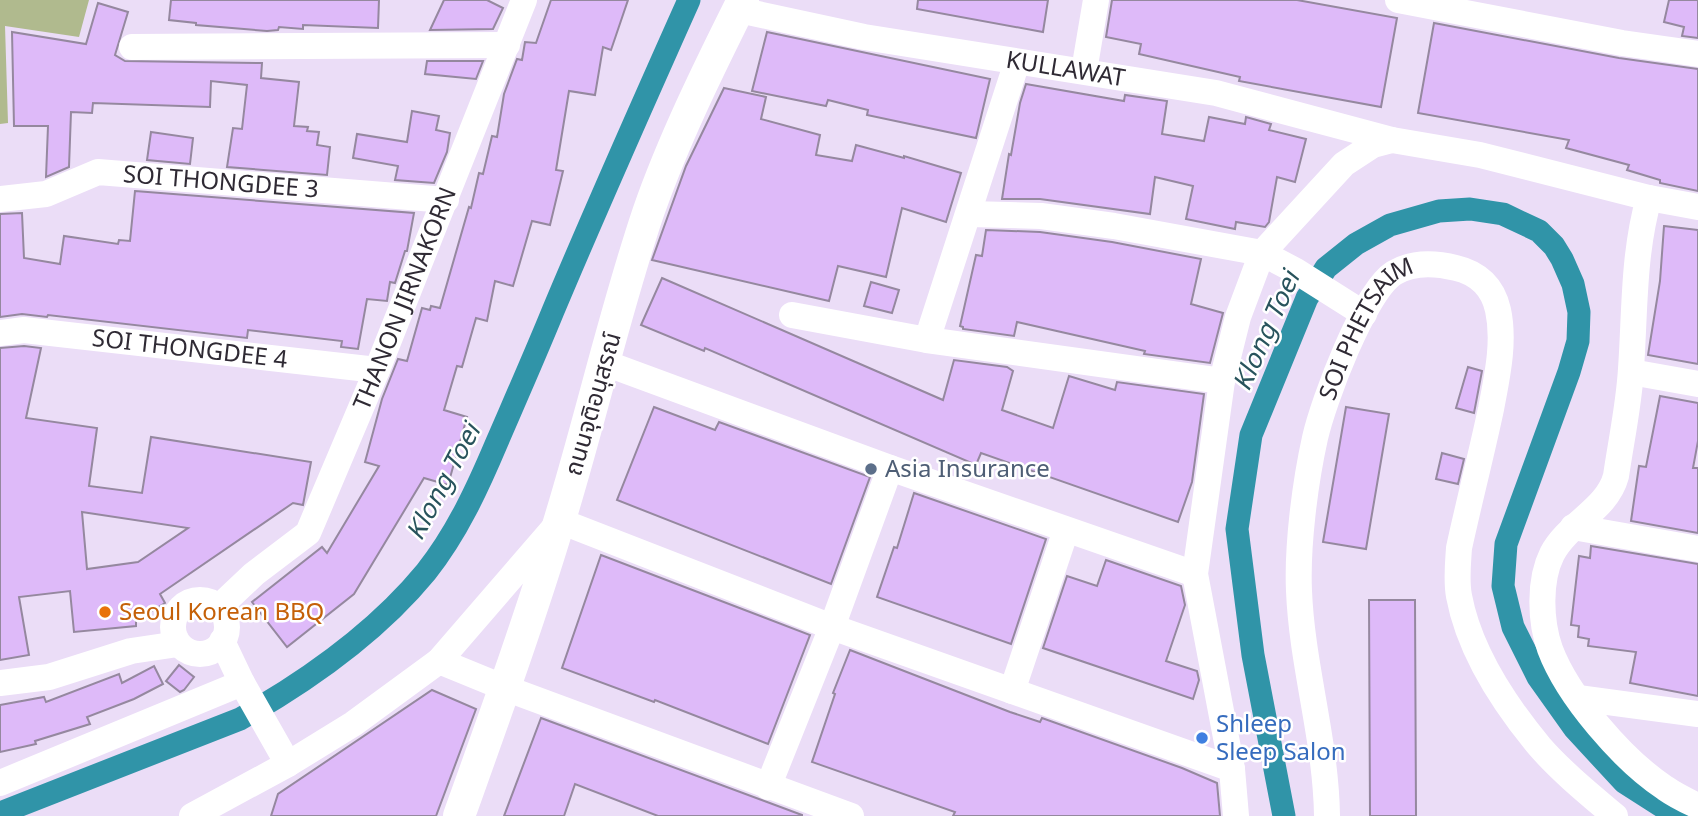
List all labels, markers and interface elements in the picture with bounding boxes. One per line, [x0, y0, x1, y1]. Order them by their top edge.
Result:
street label: KULLAWAT [1003, 43, 1128, 97]
street label: SOI THONGDEE 3 [122, 157, 320, 209]
street label: THANON JIRNAKORN [345, 182, 467, 416]
street label: SOI PHETSAIM [1311, 249, 1419, 405]
water label: Klong Toei [1223, 262, 1312, 398]
street label: SOI THONGDEE 4 [90, 321, 289, 379]
street label: ถนนจุติอนุสรณ์ [556, 328, 632, 480]
water label: Klong Toei [396, 414, 493, 548]
place label: Asia Insurance [885, 452, 1050, 488]
marker: Asia Insurance [863, 461, 879, 477]
place label: Seoul Korean BBQ [119, 595, 324, 631]
marker: Seoul Korean BBQ [97, 604, 113, 620]
place label: Shleep Sleep Salon [1216, 707, 1346, 771]
marker: Shleep Sleep Salon [1194, 730, 1210, 746]

